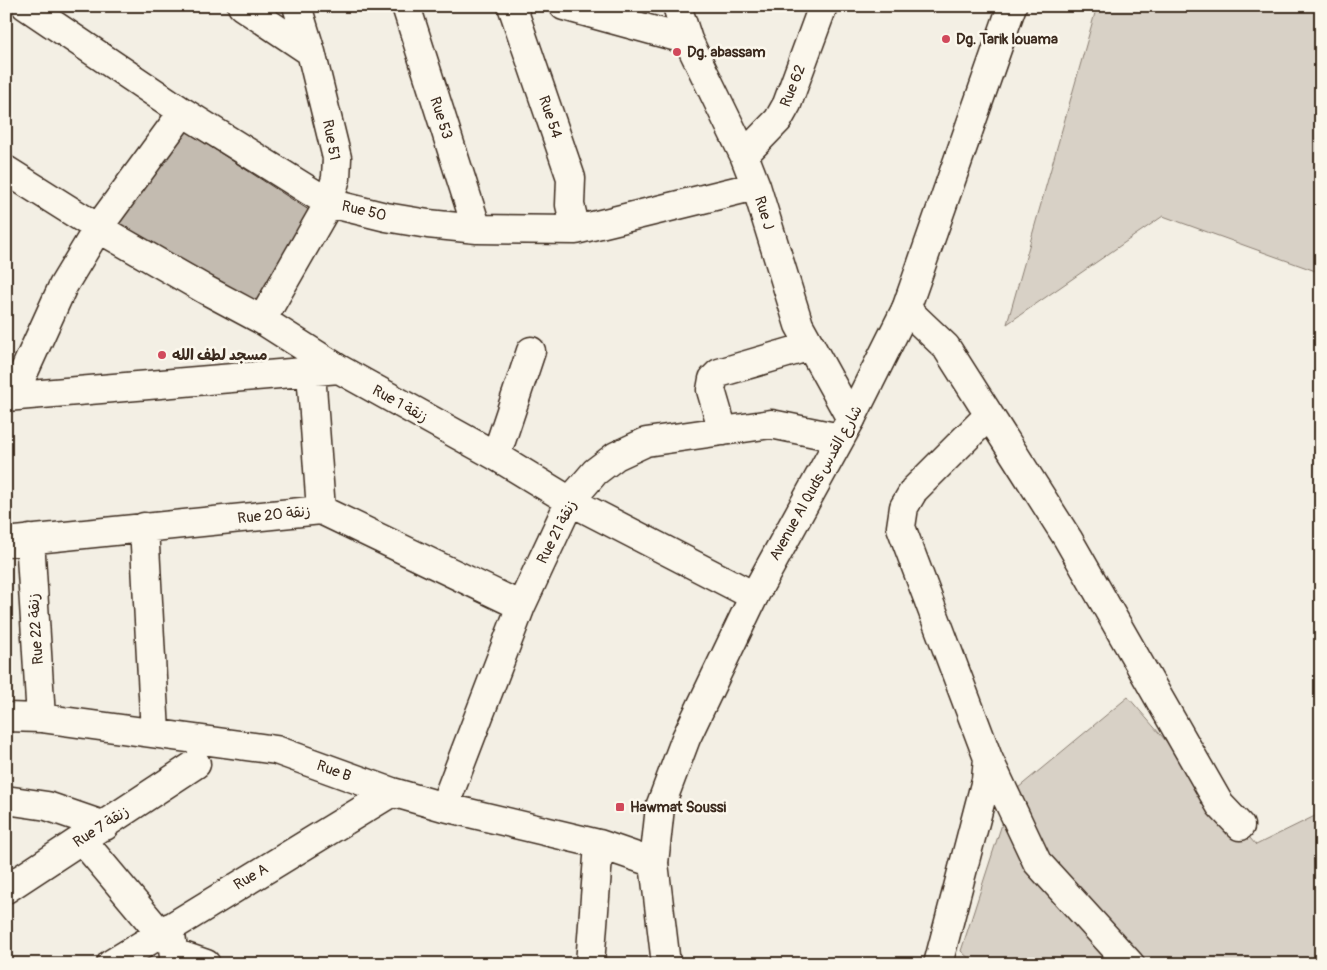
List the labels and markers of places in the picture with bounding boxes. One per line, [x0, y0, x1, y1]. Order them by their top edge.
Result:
place label: Dg. Tarik louama [956, 30, 1058, 49]
marker: Dg. Tarik louama [940, 33, 952, 45]
place label: Dg. abassam [687, 43, 766, 62]
marker: Dg. abassam [671, 46, 683, 58]
place label: مسجد لطف الله [172, 346, 268, 365]
marker: مسجد لطف الله [156, 349, 168, 361]
place label: Hawmat Soussi [630, 798, 726, 817]
marker: Hawmat Soussi [614, 801, 626, 813]

